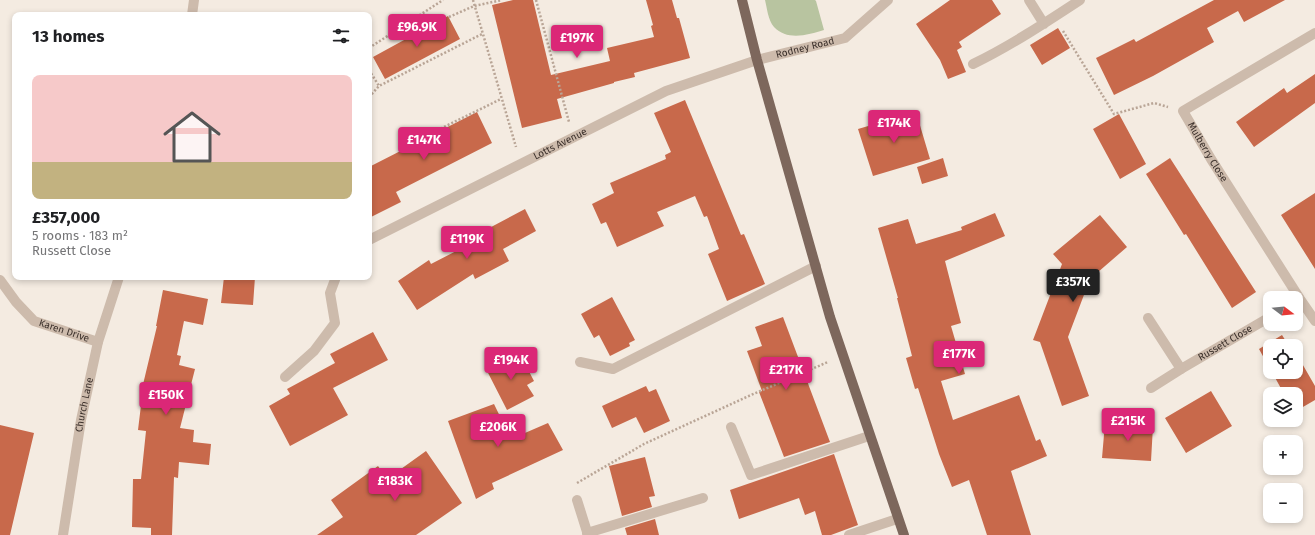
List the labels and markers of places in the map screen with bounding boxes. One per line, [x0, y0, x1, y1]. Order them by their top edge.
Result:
pin: £96.9K [384, 14, 450, 48]
pin: £197K [549, 25, 605, 59]
pin: £174K [866, 110, 922, 144]
pin: £147K [396, 127, 452, 161]
pin: £119K [439, 226, 495, 260]
pin: £357K [1045, 269, 1101, 303]
pin: £177K [931, 341, 987, 375]
pin: £194K [483, 347, 539, 381]
pin: £217K [758, 357, 814, 391]
pin: £150K [138, 382, 194, 416]
pin: £215K [1100, 408, 1156, 442]
pin: £206K [470, 414, 526, 448]
pin: £183K [367, 468, 423, 502]

